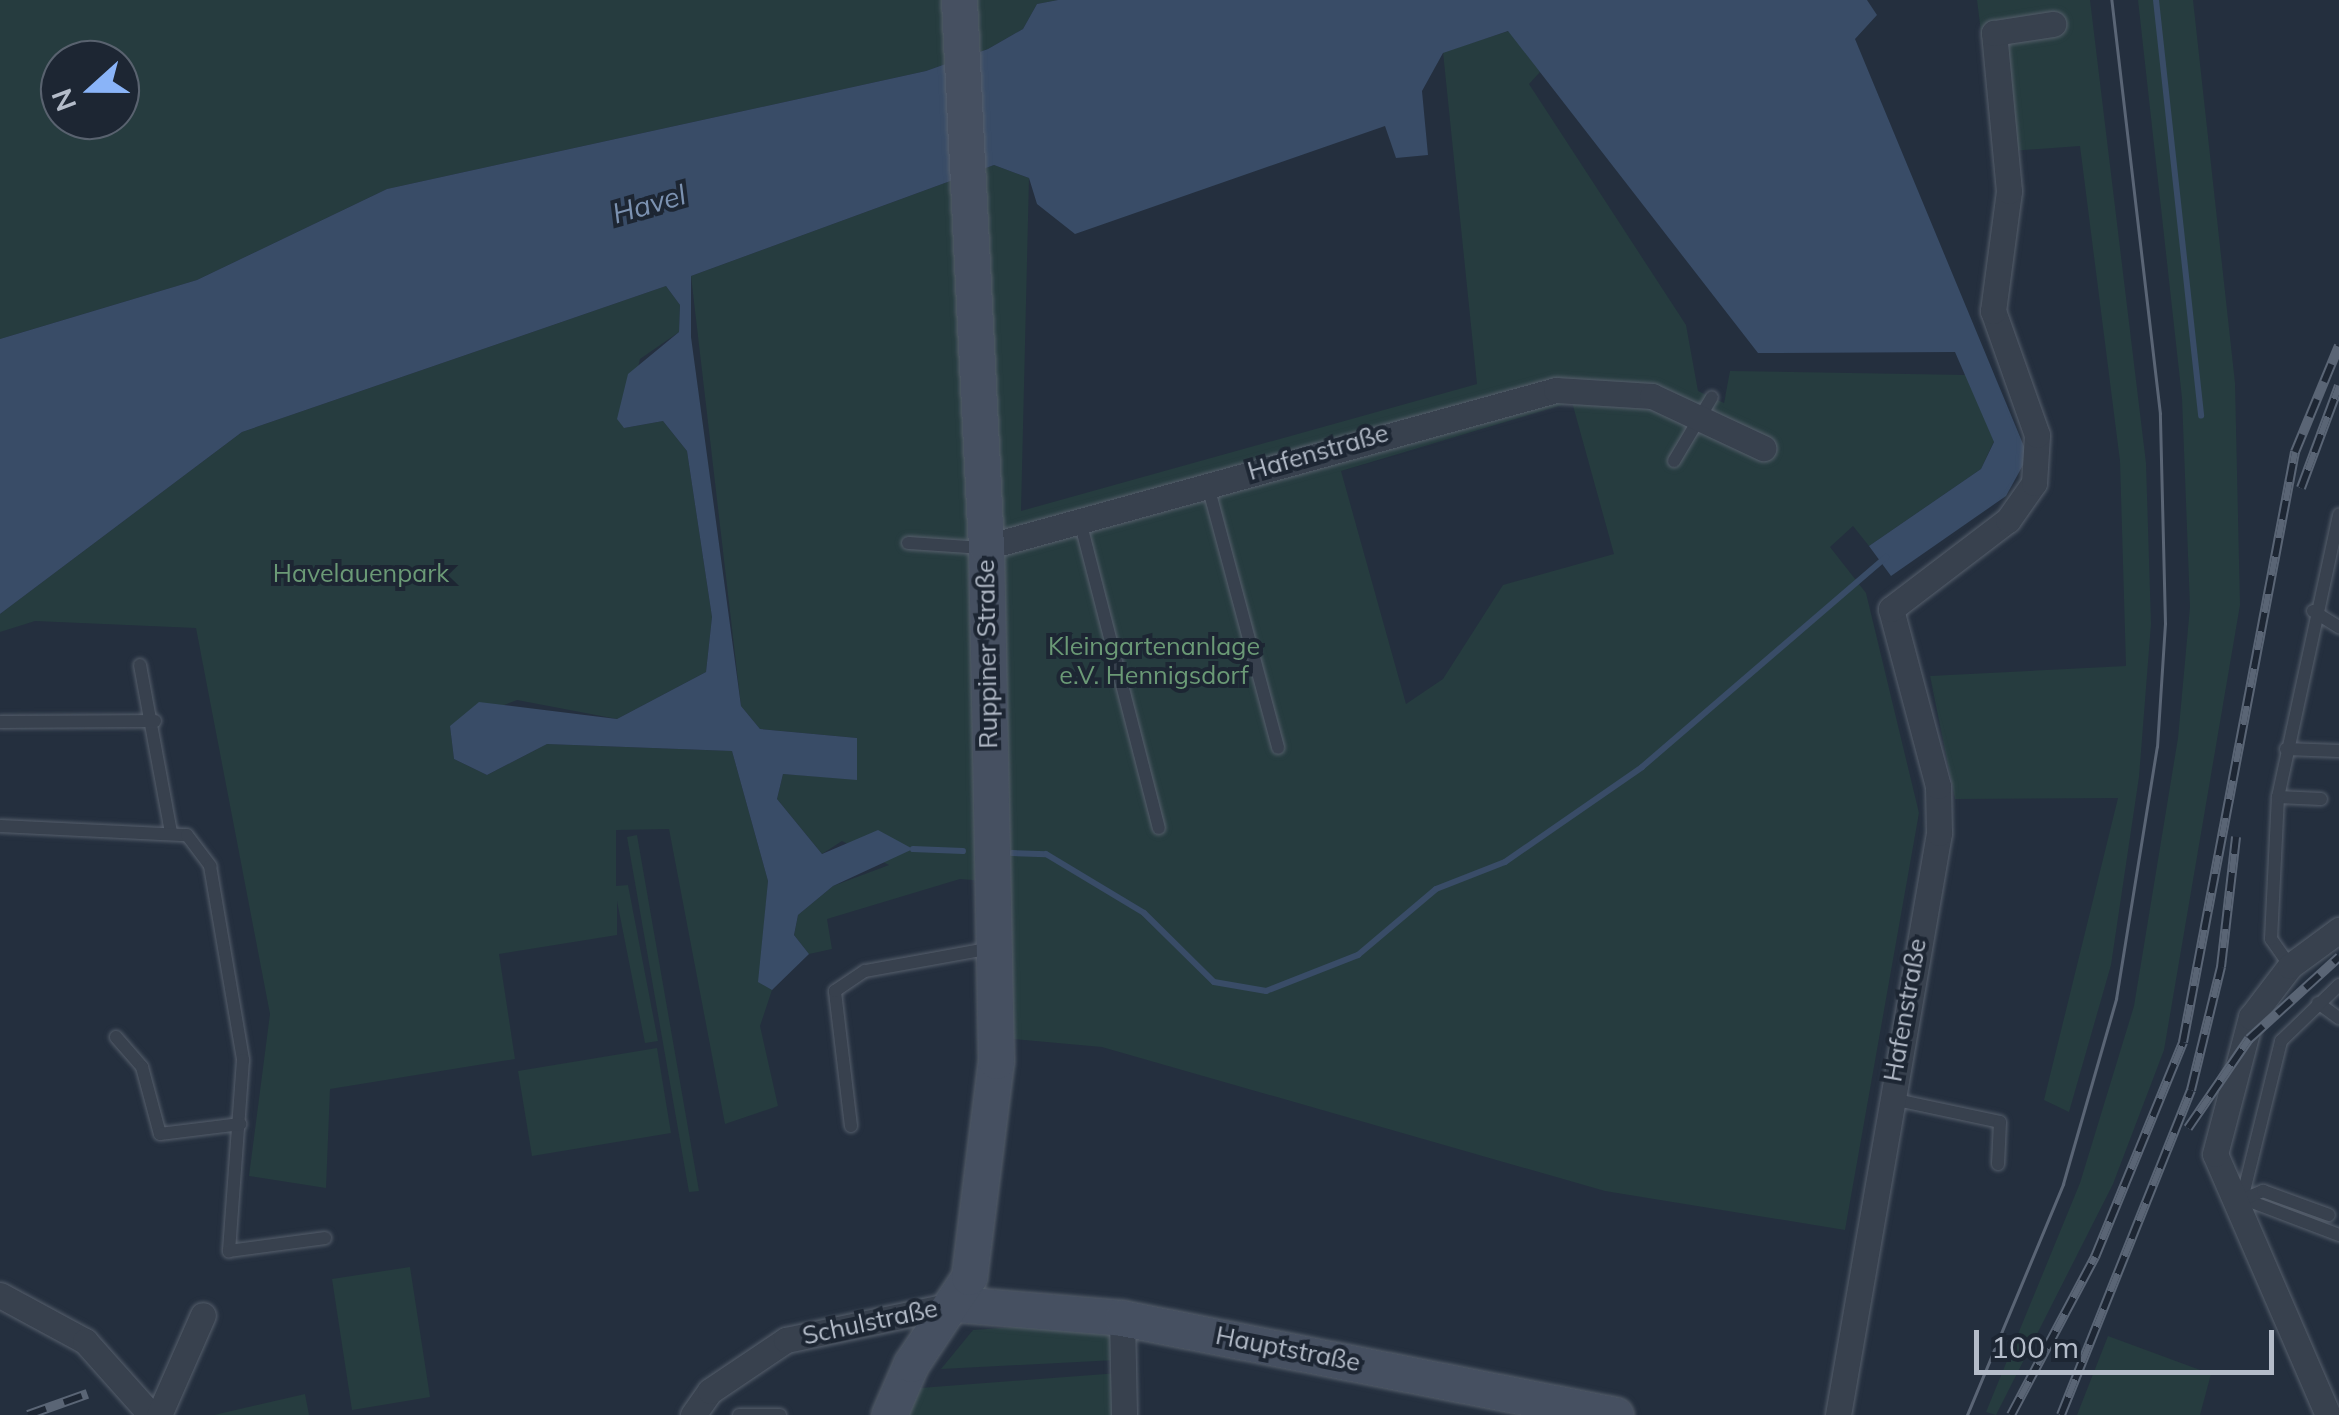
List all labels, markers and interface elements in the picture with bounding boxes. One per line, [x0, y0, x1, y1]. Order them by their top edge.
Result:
north arrow [40, 40, 140, 140]
text: N [43, 84, 84, 116]
water label: Havel [608, 178, 690, 230]
street label: Hafenstraße [1244, 418, 1392, 486]
park label: Havelauenpark [273, 558, 449, 588]
street label: Ruppiner Straße [970, 559, 1004, 749]
park label: Kleingartenanlage e.V. Hennigsdorf [1048, 632, 1260, 691]
street label: Hafenstraße [1878, 936, 1932, 1084]
street label: Schulstraße [800, 1293, 940, 1351]
scale bar [1979, 1310, 2279, 1372]
street label: Hauptstraße [1213, 1320, 1363, 1378]
text: 100 m [1991, 1328, 2079, 1366]

